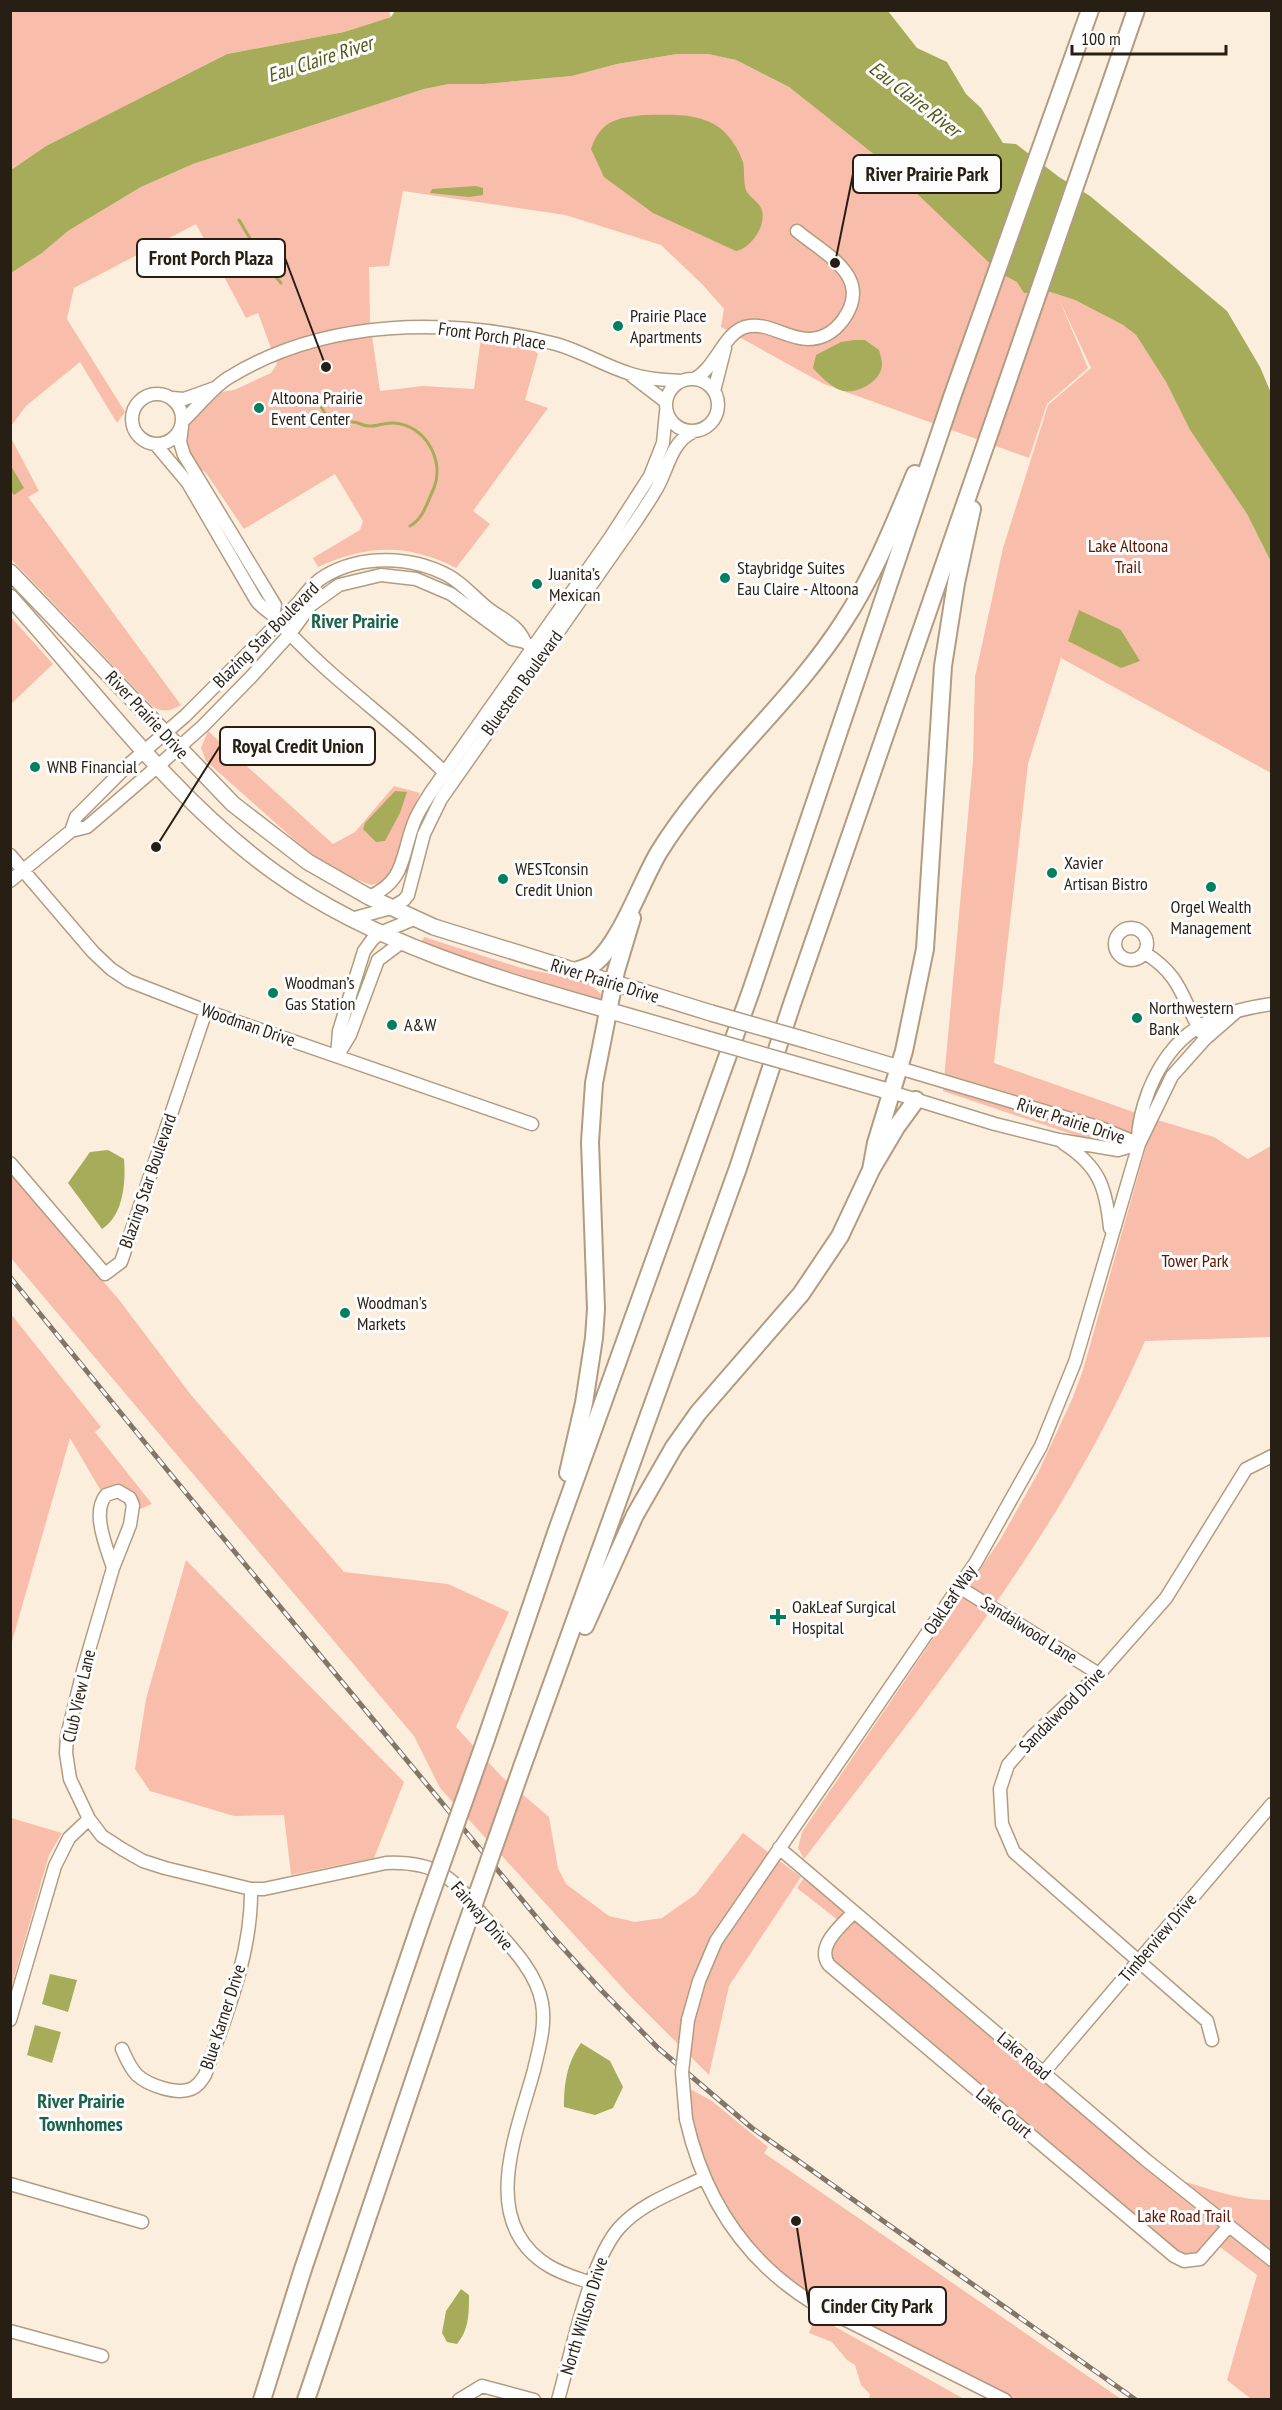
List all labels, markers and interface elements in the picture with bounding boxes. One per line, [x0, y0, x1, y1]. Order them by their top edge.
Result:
scale bar [1072, 18, 1226, 56]
text: 100 m [1081, 27, 1121, 50]
water label: Eau Claire River [264, 29, 378, 88]
water label: Eau Claire River [864, 55, 968, 144]
callout: River Prairie Park [853, 155, 1001, 193]
text: River Prairie Park [865, 161, 989, 187]
callout: Front Porch Plaza [137, 239, 285, 277]
text: Front Porch Plaza [149, 245, 273, 271]
place label: Prairie Place Apartments [630, 304, 707, 348]
street label: Front Porch Place [437, 317, 547, 354]
marker: Prairie Place Apartments [611, 319, 625, 333]
place label: Altoona Prairie Event Center [271, 386, 363, 430]
marker: Altoona Prairie Event Center [252, 401, 266, 415]
park label: Lake Altoona Trail [1088, 534, 1168, 578]
place label: Staybridge Suites Eau Claire - Altoona [737, 556, 859, 600]
place label: Juanita’s Mexican [548, 562, 600, 606]
marker: Staybridge Suites Eau Claire - Altoona [718, 571, 732, 585]
street label: Blazing Star Boulevard [208, 577, 324, 693]
marker: Juanita’s Mexican [530, 577, 544, 591]
district label: River Prairie [311, 608, 399, 634]
street label: Bluestem Boulevard [476, 626, 567, 740]
street label: River Prairie Drive [101, 666, 194, 764]
callout: Royal Credit Union [220, 727, 375, 765]
text: Royal Credit Union [232, 733, 364, 759]
place label: WNB Financial [47, 755, 138, 778]
marker: WNB Financial [28, 760, 42, 774]
place label: Xavier Artisan Bistro [1064, 851, 1148, 895]
place label: WESTconsin Credit Union [515, 857, 593, 901]
marker: Xavier Artisan Bistro [1045, 866, 1059, 880]
marker: WESTconsin Credit Union [496, 872, 510, 886]
marker: Orgel Wealth Management [1204, 880, 1218, 894]
place label: Orgel Wealth Management [1171, 895, 1252, 939]
street label: River Prairie Drive [548, 953, 662, 1008]
place label: Woodman’s Gas Station [285, 971, 355, 1015]
marker: Woodman’s Gas Station [266, 986, 280, 1000]
place label: Northwestern Bank [1149, 996, 1234, 1040]
street label: Woodman Drive [198, 998, 298, 1051]
marker: Northwestern Bank [1130, 1011, 1144, 1025]
place label: A&W [404, 1013, 436, 1036]
marker: A&W [385, 1018, 399, 1032]
street label: River Prairie Drive [1014, 1092, 1128, 1149]
street label: Blazing Star Boulevard [114, 1111, 181, 1251]
park label: Tower Park [1161, 1249, 1229, 1272]
place label: Woodman's Markets [357, 1291, 427, 1335]
marker: Woodman's Markets [338, 1306, 352, 1320]
street label: OakLeaf Way [918, 1560, 981, 1639]
street label: Sandalwood Lane [977, 1591, 1082, 1668]
place label: OakLeaf Surgical Hospital [792, 1595, 897, 1639]
marker: OakLeaf Surgical Hospital [769, 1608, 787, 1626]
street label: Club View Lane [57, 1647, 100, 1745]
street label: Sandalwood Drive [1014, 1662, 1109, 1757]
street label: Fairway Drive [446, 1876, 519, 1955]
street label: Timberview Drive [1114, 1889, 1201, 1987]
street label: Blue Karner Drive [195, 1961, 250, 2072]
street label: Lake Road [993, 2026, 1056, 2085]
street label: Lake Court [972, 2083, 1037, 2143]
district label: River Prairie Townhomes [37, 2088, 125, 2137]
park label: Lake Road Trail [1137, 2204, 1231, 2227]
street label: North Willson Drive [555, 2254, 612, 2378]
callout: Cinder City Park [809, 2287, 946, 2325]
text: Cinder City Park [821, 2293, 934, 2319]

